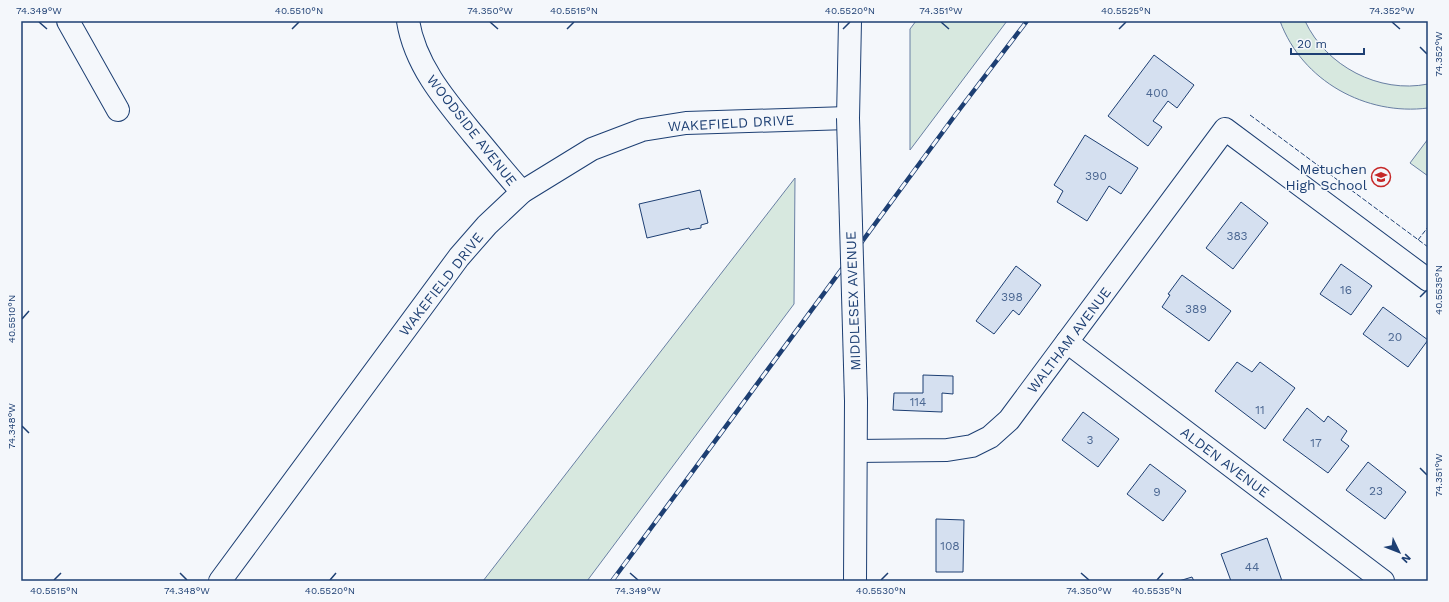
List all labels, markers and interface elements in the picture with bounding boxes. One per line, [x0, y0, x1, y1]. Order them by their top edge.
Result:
text: 74.349°W [16, 5, 62, 16]
text: 40.5510°N [275, 5, 323, 16]
text: 74.350°W [467, 5, 513, 16]
text: 40.5515°N [550, 5, 598, 16]
text: 40.5520°N [825, 5, 875, 16]
text: 74.351°W [919, 5, 963, 16]
text: 40.5525°N [1101, 5, 1151, 16]
text: 74.352°W [1369, 5, 1415, 16]
scale bar [1291, 30, 1364, 56]
text: 74.352°W [1433, 31, 1444, 77]
text: 20 m [1297, 37, 1327, 51]
street label: WOODSIDE AVENUE [424, 71, 520, 189]
house number: 400 [1146, 86, 1168, 100]
street label: WAKEFIELD DRIVE [667, 112, 795, 134]
place label: Metuchen High School [1286, 161, 1368, 193]
school or university icon: Metuchen High School [1370, 166, 1392, 188]
house number: 390 [1085, 169, 1107, 183]
street label: WAKEFIELD DRIVE [396, 229, 486, 339]
house number: 383 [1226, 229, 1248, 243]
street label: MIDDLESEX AVENUE [843, 231, 863, 371]
text: 40.5535°N [1433, 265, 1444, 315]
house number: 16 [1340, 283, 1352, 297]
street label: WALTHAM AVENUE [1024, 284, 1114, 396]
house number: 398 [1001, 290, 1023, 304]
text: 40.5510°N [6, 295, 17, 343]
house number: 389 [1185, 302, 1207, 316]
house number: 20 [1388, 330, 1402, 344]
house number: 114 [910, 395, 926, 409]
text: 74.348°W [6, 403, 17, 449]
house number: 11 [1255, 403, 1265, 417]
street label: ALDEN AVENUE [1178, 424, 1272, 501]
house number: 3 [1087, 433, 1094, 447]
house number: 17 [1310, 436, 1322, 450]
text: 74.351°W [1433, 453, 1444, 497]
house number: 23 [1369, 484, 1383, 498]
house number: 9 [1153, 485, 1161, 499]
north arrow [1379, 532, 1419, 572]
house number: 108 [940, 539, 960, 553]
text: N [1398, 551, 1413, 566]
house number: 44 [1245, 560, 1259, 574]
text: 40.5515°N [30, 585, 78, 596]
text: 74.348°W [164, 585, 210, 596]
text: 40.5520°N [305, 585, 355, 596]
text: 74.349°W [615, 585, 661, 596]
text: 40.5530°N [856, 585, 906, 596]
text: 74.350°W [1066, 585, 1112, 596]
text: 40.5535°N [1132, 585, 1182, 596]

